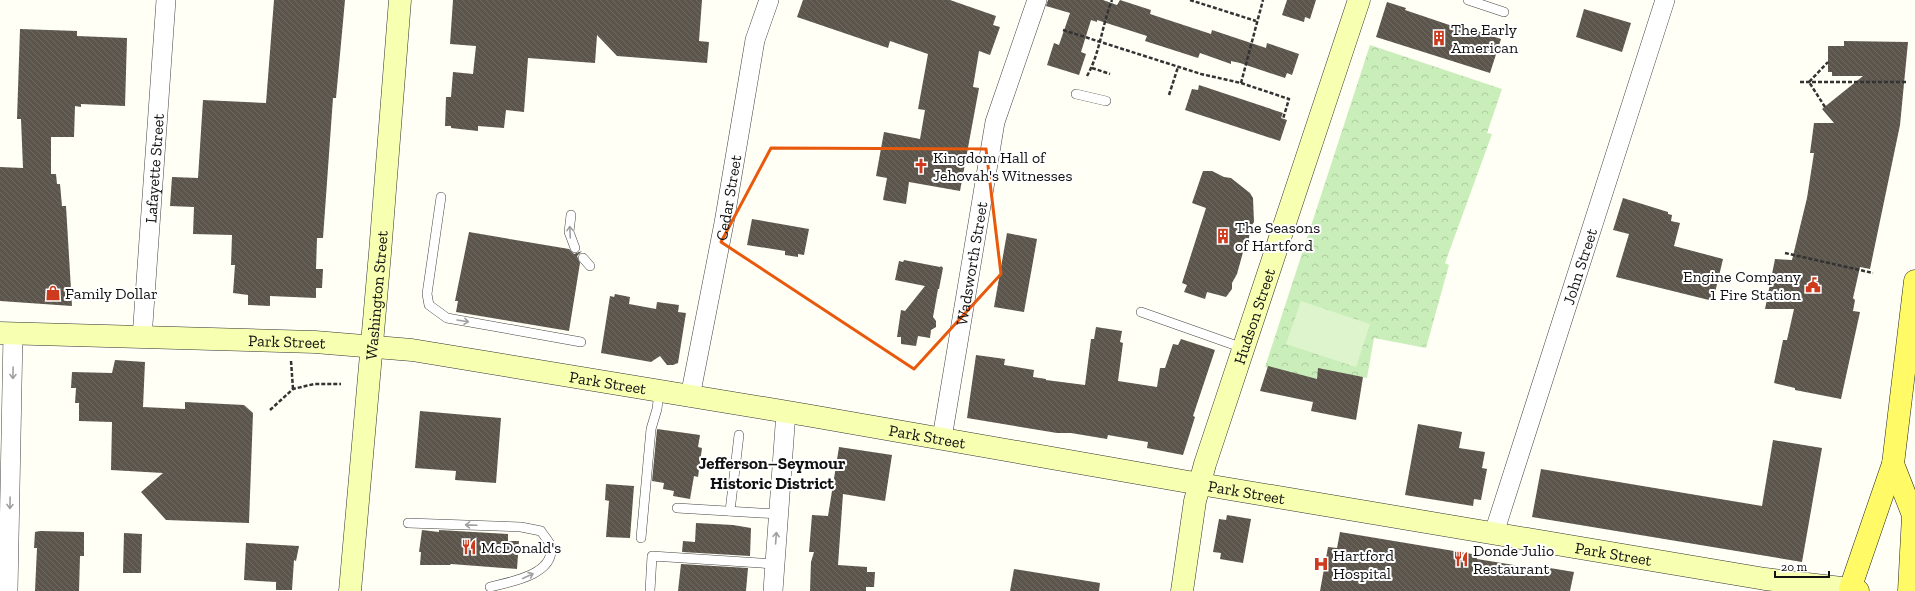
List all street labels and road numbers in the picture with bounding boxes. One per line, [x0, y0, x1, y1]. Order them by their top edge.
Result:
street label: Lafayette Street [141, 113, 168, 224]
street label: Cedar Street [712, 153, 745, 242]
street label: Wadsworth Street [952, 200, 992, 327]
street label: John Street [1559, 226, 1601, 307]
street label: Washington Street [362, 230, 392, 361]
street label: Hudson Street [1230, 266, 1279, 367]
street label: Park Street [248, 331, 326, 353]
street label: Park Street [568, 367, 648, 399]
street label: Park Street [887, 421, 967, 453]
street label: Park Street [1207, 477, 1286, 508]
street label: Park Street [1573, 538, 1653, 570]

